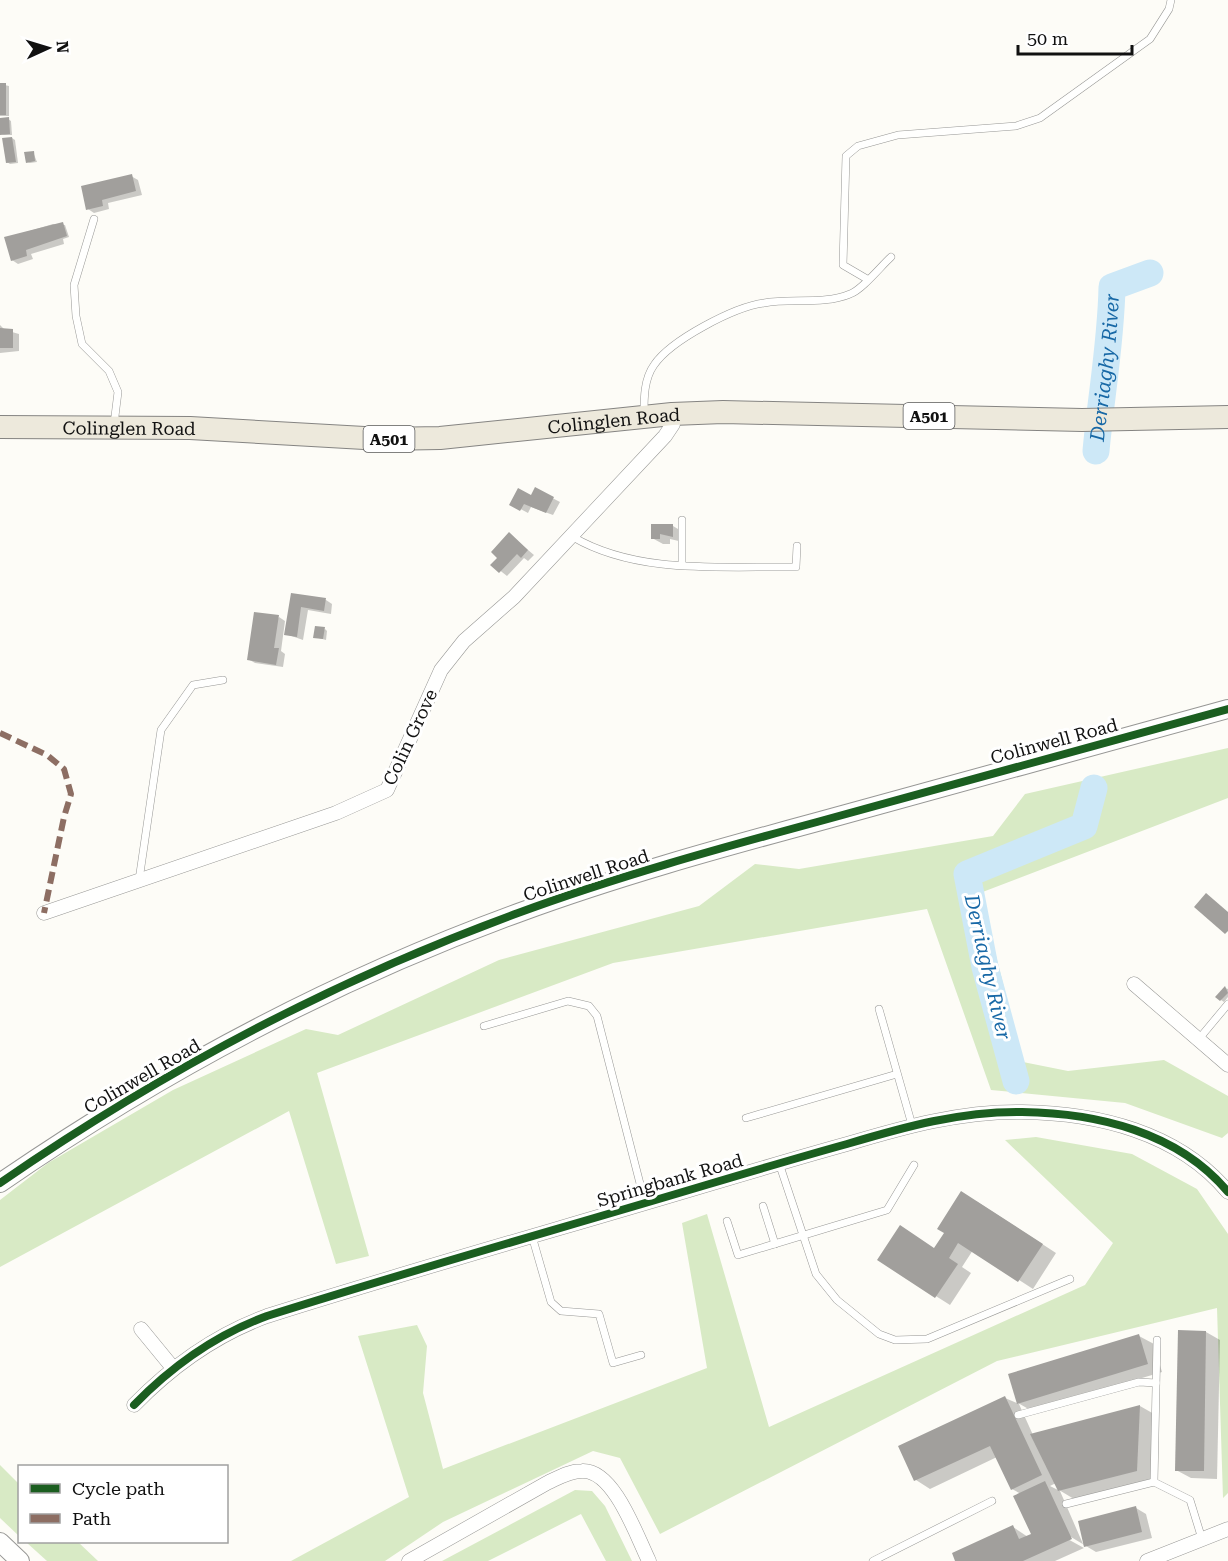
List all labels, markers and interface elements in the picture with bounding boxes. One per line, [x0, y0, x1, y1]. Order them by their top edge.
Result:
north arrow [18, 18, 78, 78]
scale bar [1018, 18, 1132, 56]
text: 50 m [1027, 28, 1068, 49]
text: N [53, 40, 72, 54]
water label: Derriaghy River [1085, 293, 1124, 444]
street label: Colinglen Road [546, 403, 681, 437]
road number: A501 [904, 403, 954, 429]
street label: Colinglen Road [62, 417, 196, 439]
road number: A501 [364, 426, 414, 452]
street label: Colin Grove [379, 686, 441, 788]
street label: Colinwell Road [988, 714, 1120, 768]
street label: Colinwell Road [520, 845, 652, 905]
water label: Derriaghy River [959, 891, 1017, 1043]
street label: Colinwell Road [80, 1034, 204, 1118]
street label: Springbank Road [595, 1149, 746, 1211]
legend [18, 1465, 228, 1543]
text: Cycle path [72, 1478, 165, 1499]
text: Path [72, 1508, 111, 1529]

